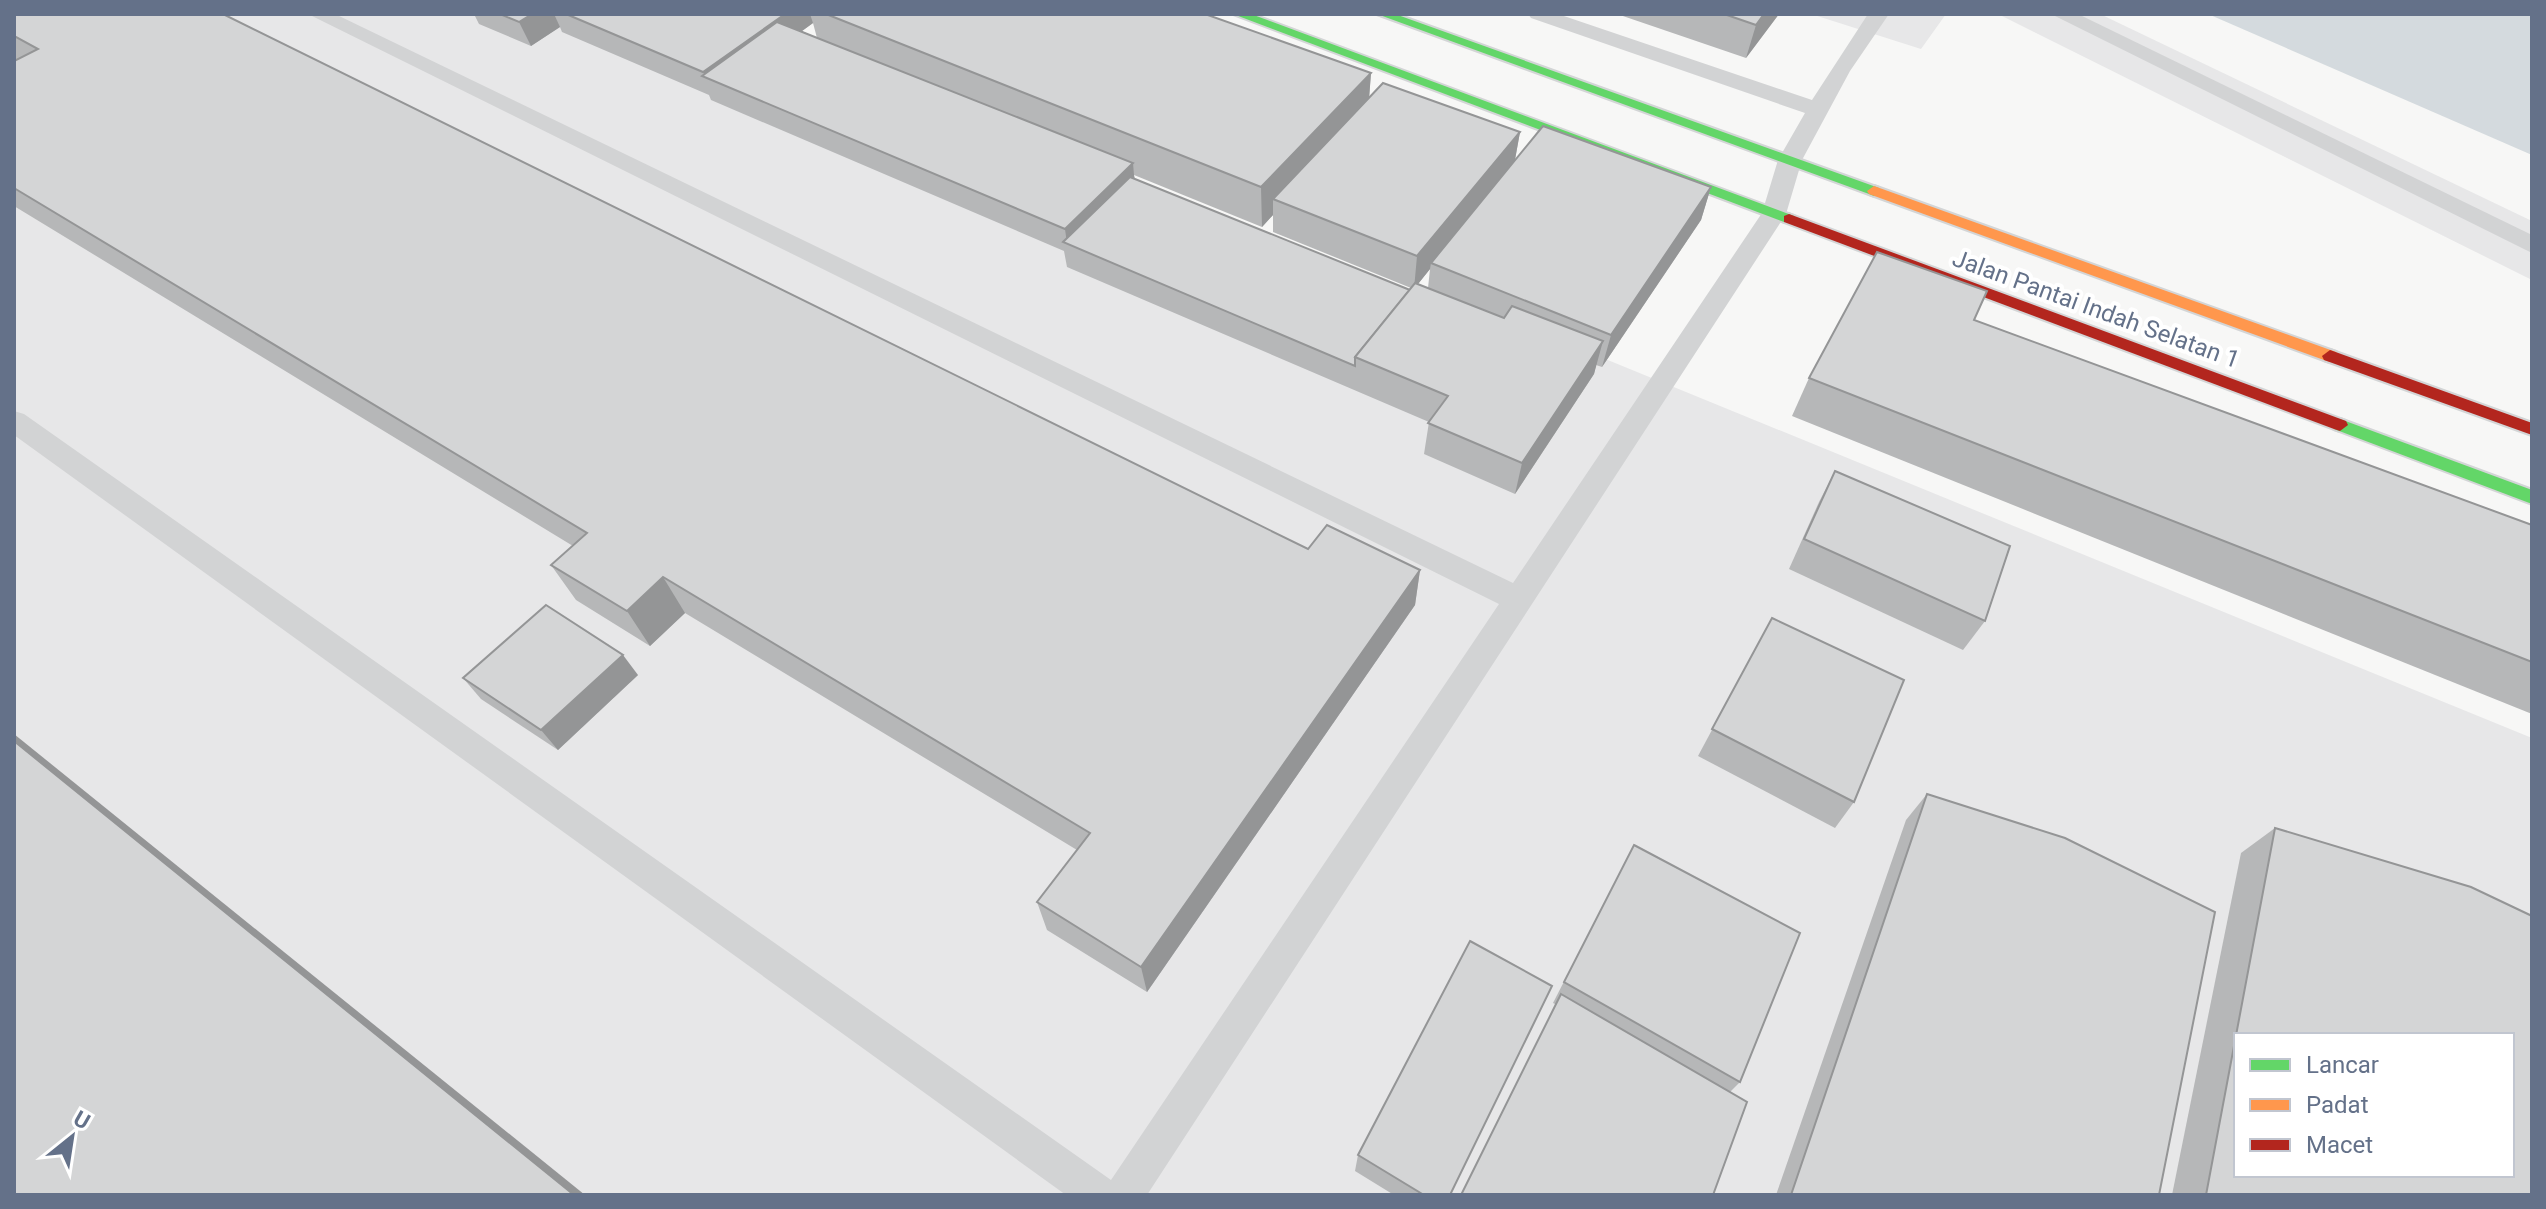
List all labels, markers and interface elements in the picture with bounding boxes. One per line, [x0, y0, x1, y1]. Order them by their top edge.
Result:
street label: Jalan Pantai Indah Selatan 1 [1949, 244, 2243, 374]
legend [2234, 1033, 2514, 1177]
text: Lancar [2306, 1051, 2379, 1079]
text: Padat [2306, 1091, 2369, 1119]
north arrow [32, 1097, 112, 1177]
text: U [69, 1106, 94, 1135]
text: Macet [2306, 1131, 2373, 1159]

